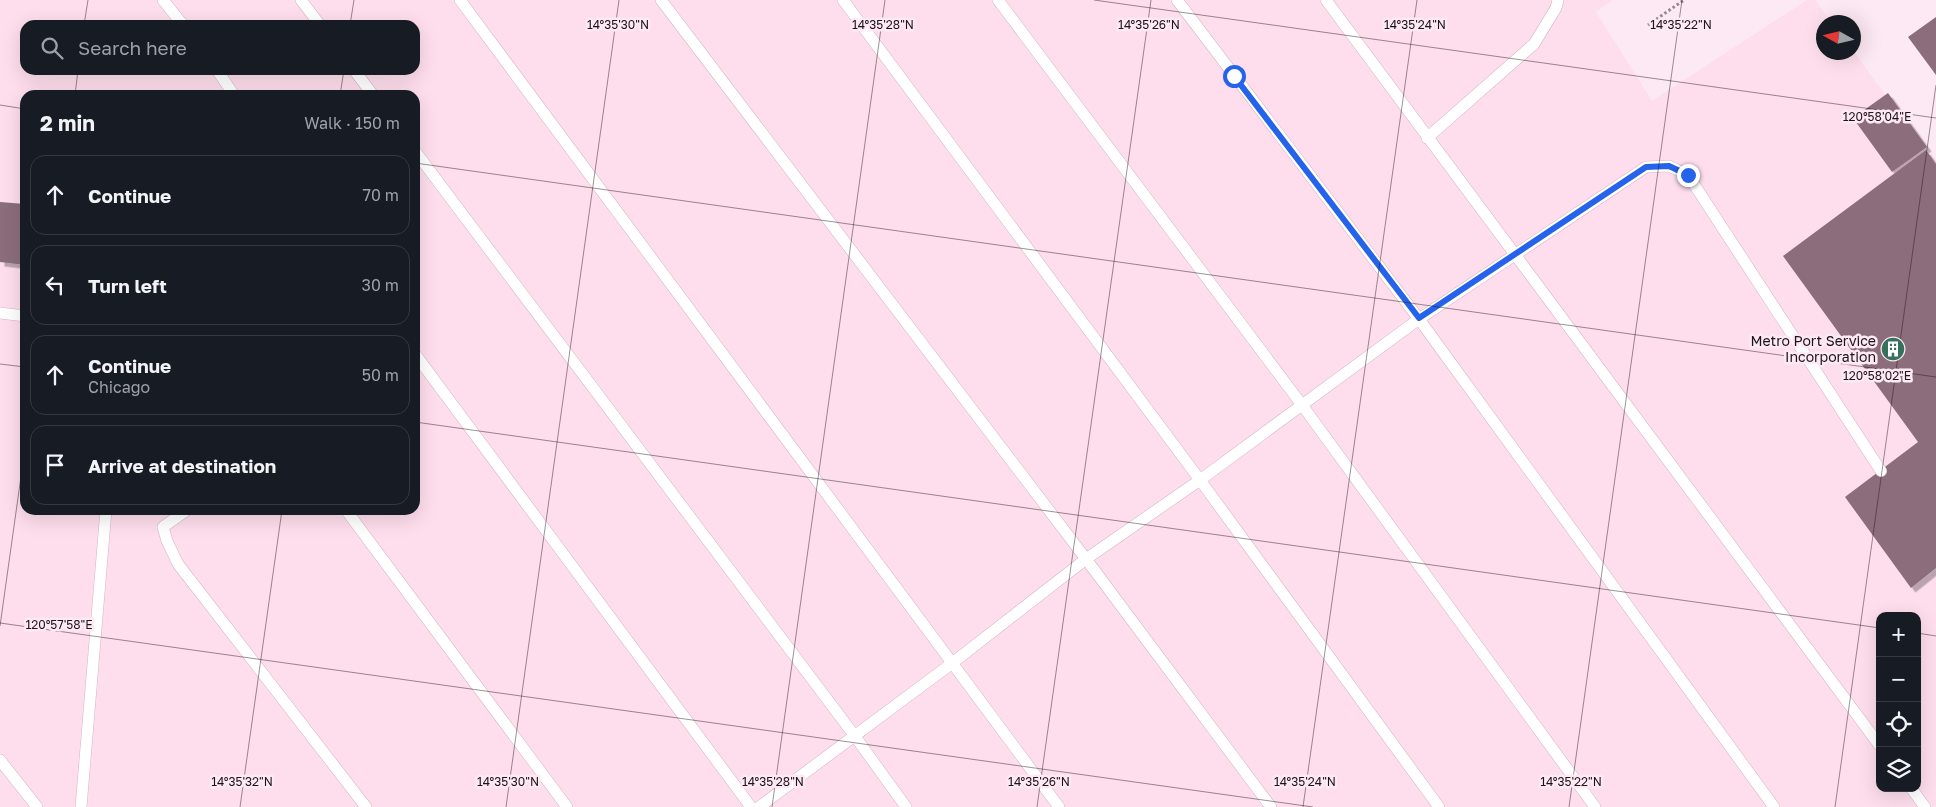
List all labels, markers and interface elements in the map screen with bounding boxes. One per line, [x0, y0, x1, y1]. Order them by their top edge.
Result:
north arrow [1816, 15, 1861, 60]
text: 14°35'30"N [587, 17, 649, 32]
text: 14°35'28"N [852, 17, 914, 32]
text: 14°35'26"N [1118, 17, 1180, 32]
text: 14°35'24"N [1384, 17, 1446, 32]
text: 14°35'22"N [1650, 17, 1712, 32]
search box [20, 20, 420, 75]
icon: search [38, 34, 66, 62]
text: Search here [78, 36, 187, 59]
route start [1223, 65, 1246, 88]
text: 120°58'04"E [1843, 109, 1911, 124]
text: 2 min [40, 110, 95, 136]
text: Walk · 150 m [304, 113, 400, 133]
route end [1677, 164, 1700, 187]
icon: ahead [41, 181, 69, 209]
text: Continue [88, 184, 171, 207]
text: 70 m [362, 185, 399, 205]
icon: left [41, 271, 69, 299]
text: Turn left [88, 274, 167, 297]
text: 30 m [362, 275, 399, 295]
place label: Metro Port Service Incorporation [1750, 332, 1876, 365]
building icon: Metro Port Service Incorporation [1880, 336, 1906, 362]
text: Continue [88, 354, 171, 377]
icon: ahead [41, 361, 69, 389]
text: 50 m [362, 365, 399, 385]
text: 120°58'02"E [1843, 368, 1911, 383]
text: Chicago [88, 377, 150, 397]
icon: arrive [41, 451, 69, 479]
text: Arrive at destination [88, 454, 276, 477]
map controls [1876, 612, 1921, 792]
button: + [1876, 612, 1921, 657]
text: 120°57'58"E [25, 617, 93, 632]
button: − [1876, 657, 1921, 702]
button: locate [1876, 702, 1921, 747]
button: layers [1876, 747, 1921, 792]
text: 14°35'32"N [211, 774, 273, 789]
text: 14°35'30"N [477, 774, 539, 789]
text: 14°35'28"N [742, 774, 804, 789]
text: 14°35'26"N [1008, 774, 1070, 789]
text: 14°35'24"N [1274, 774, 1336, 789]
text: 14°35'22"N [1540, 774, 1602, 789]

